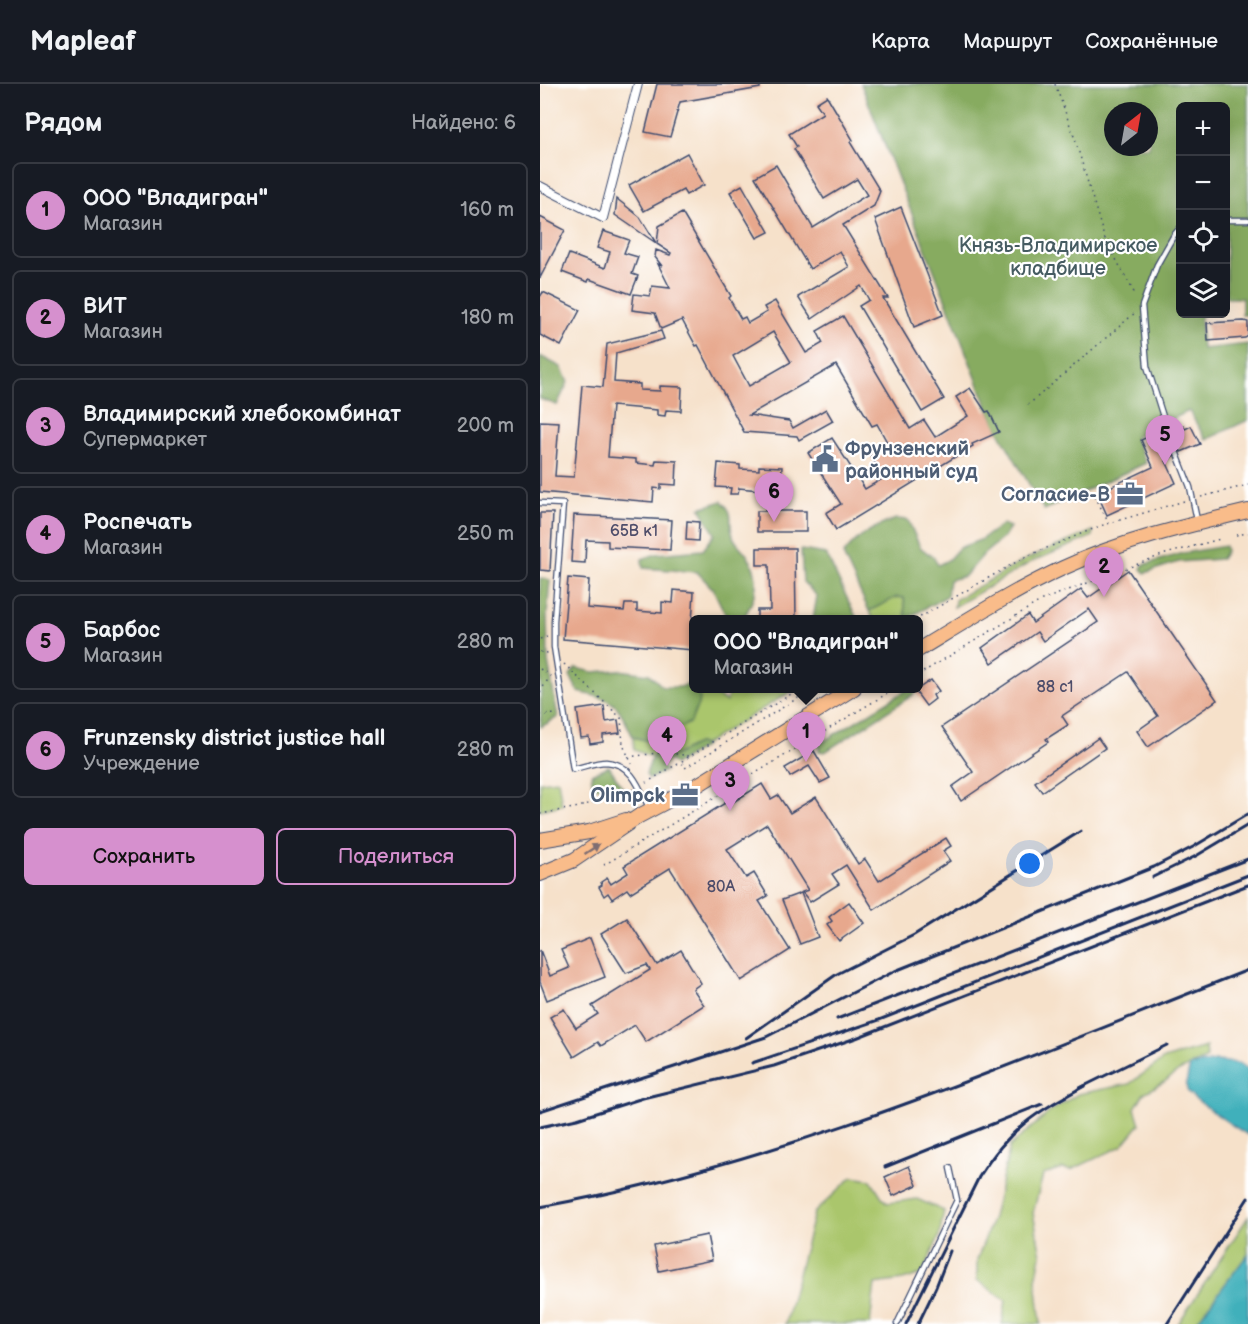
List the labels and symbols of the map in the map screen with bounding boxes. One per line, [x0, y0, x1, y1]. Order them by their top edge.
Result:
north arrow [1104, 102, 1158, 156]
park label: Князь-Владимирское кладбище [959, 234, 1157, 281]
pin: 5 [1146, 416, 1184, 465]
place label: Фрунзенский районный суд [845, 437, 978, 484]
public building icon: Фрунзенский районный суд [810, 444, 840, 474]
pin: 6 [754, 472, 794, 522]
office icon: Согласие-В [1115, 479, 1145, 509]
place label: Согласие-В [1001, 483, 1110, 507]
house number: 65В к1 [610, 522, 658, 541]
pin: 2 [1084, 548, 1124, 597]
house number: 88 с1 [1036, 678, 1074, 697]
pin: 1 [786, 712, 826, 762]
pin: 4 [648, 716, 686, 766]
pin: 3 [710, 762, 750, 811]
office icon: Olimpck [670, 780, 700, 810]
place label: Olimpck [590, 784, 666, 808]
one-way arrow [584, 844, 600, 855]
your location [1015, 849, 1044, 878]
house number: 80А [707, 878, 736, 897]

